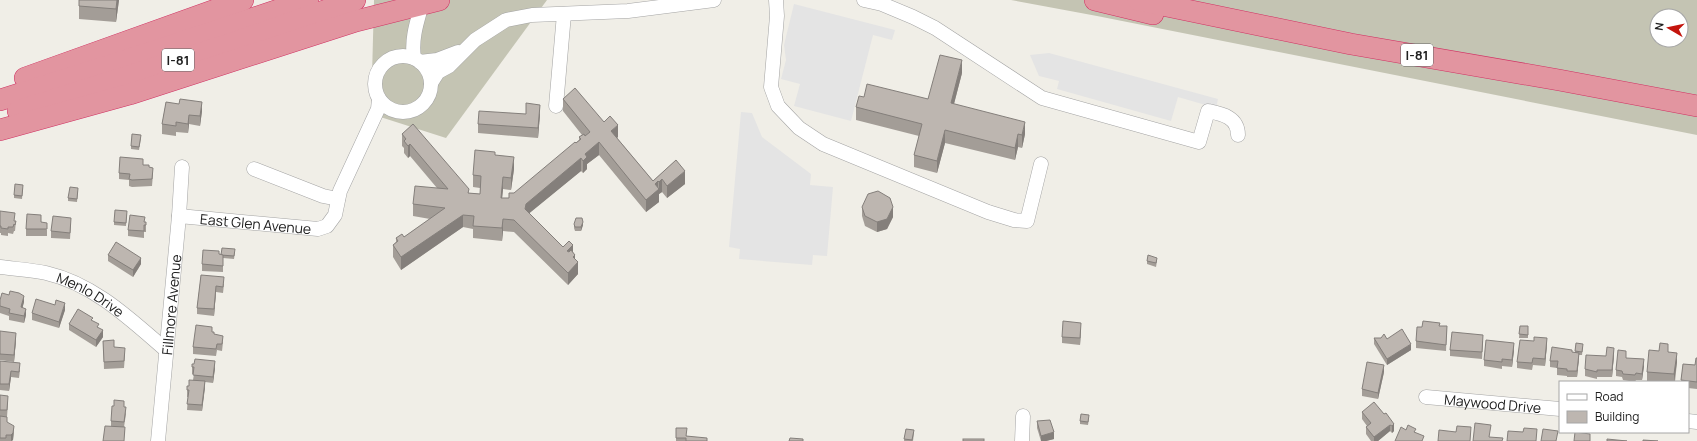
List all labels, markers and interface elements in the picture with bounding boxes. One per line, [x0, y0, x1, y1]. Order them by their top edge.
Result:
north arrow [1649, 8, 1689, 48]
text: N [1651, 21, 1667, 31]
road number: I-81 [1401, 44, 1433, 66]
road number: I-81 [162, 49, 194, 71]
street label: East Glen Avenue [199, 209, 312, 238]
street label: Fillmore Avenue [157, 253, 185, 356]
street label: Menlo Drive [54, 267, 128, 321]
legend [1559, 381, 1689, 433]
text: Road [1595, 388, 1623, 405]
street label: Maywood Drive [1443, 389, 1542, 417]
text: Building [1595, 408, 1639, 425]

